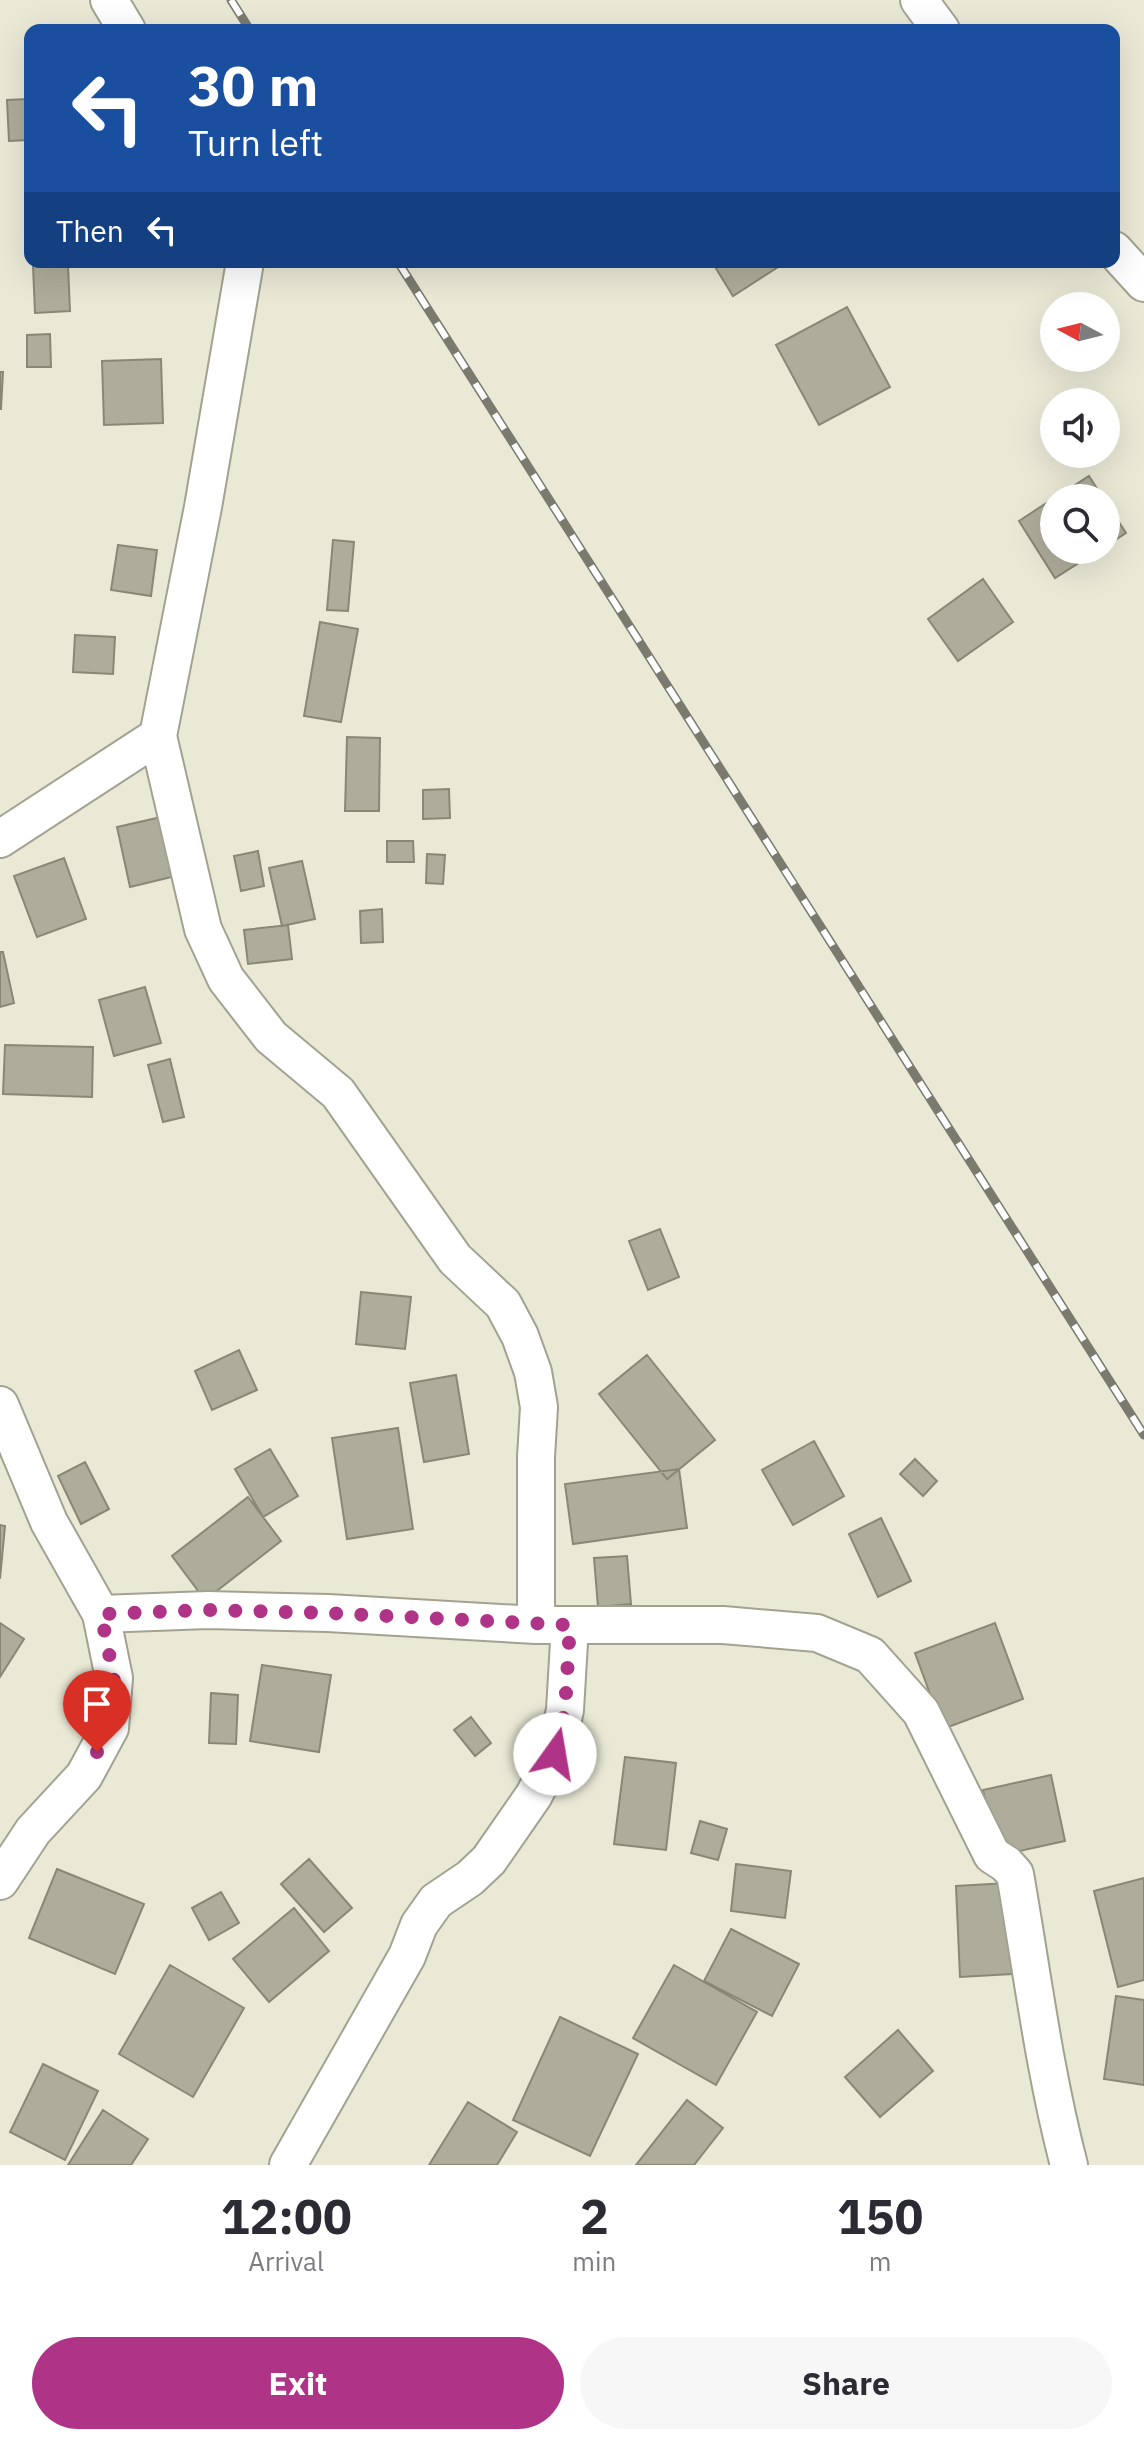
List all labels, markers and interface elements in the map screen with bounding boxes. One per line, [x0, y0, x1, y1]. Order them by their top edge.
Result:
text: 30 m [188, 49, 318, 121]
icon: left [56, 56, 160, 160]
text: Turn left [188, 119, 323, 166]
icon: left [140, 208, 184, 252]
text: Then [56, 211, 124, 250]
north arrow [1040, 292, 1120, 372]
map controls [1040, 292, 1120, 564]
button: sound [1040, 388, 1120, 468]
button: search [1040, 484, 1120, 564]
pin [63, 1670, 131, 1752]
icon: arrive [75, 1682, 119, 1726]
position arrow [513, 1712, 597, 1796]
text: 12:00 [221, 2185, 352, 2247]
text: 2 [580, 2185, 609, 2247]
text: 150 [837, 2185, 923, 2247]
text: Arrival [248, 2244, 324, 2278]
text: min [572, 2244, 616, 2278]
text: m [869, 2244, 891, 2278]
button: Exit [32, 2337, 564, 2429]
button: Share [580, 2337, 1112, 2429]

